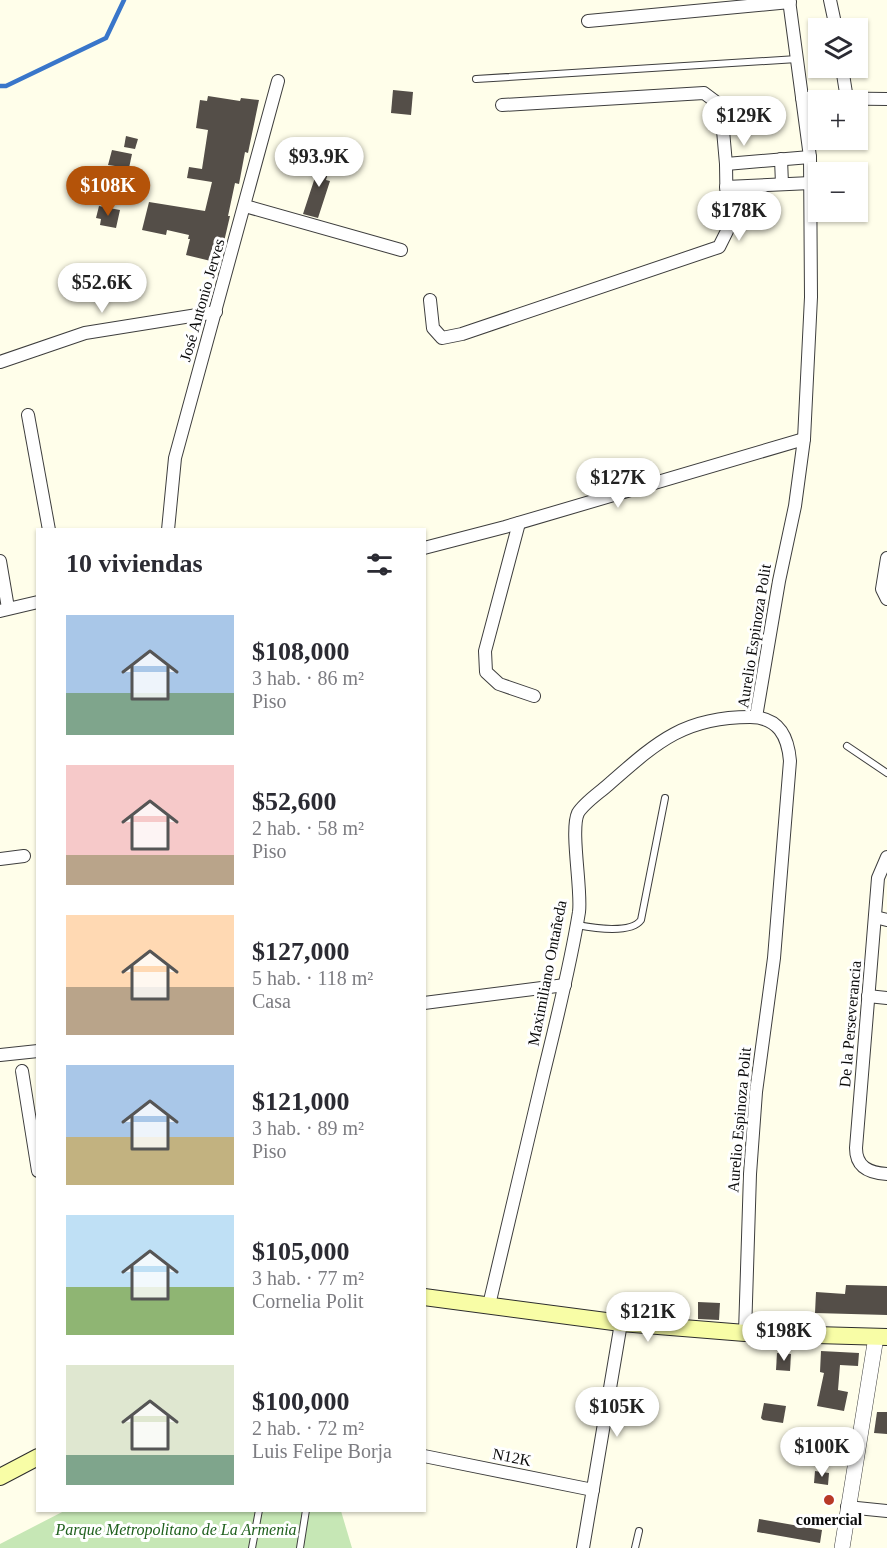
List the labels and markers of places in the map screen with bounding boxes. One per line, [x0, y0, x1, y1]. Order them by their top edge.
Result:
pin: $129K [702, 96, 786, 147]
pin: $93.9K [270, 137, 368, 188]
pin: $108K [66, 166, 150, 217]
pin: $178K [697, 191, 781, 242]
pin: $52.6K [53, 263, 151, 314]
pin: $127K [576, 458, 660, 509]
pin: $121K [606, 1292, 690, 1343]
pin: $198K [742, 1311, 826, 1362]
pin: $105K [575, 1387, 659, 1438]
pin: $100K [780, 1427, 864, 1478]
marker: comercial [822, 1493, 836, 1507]
place label: comercial [796, 1511, 863, 1528]

